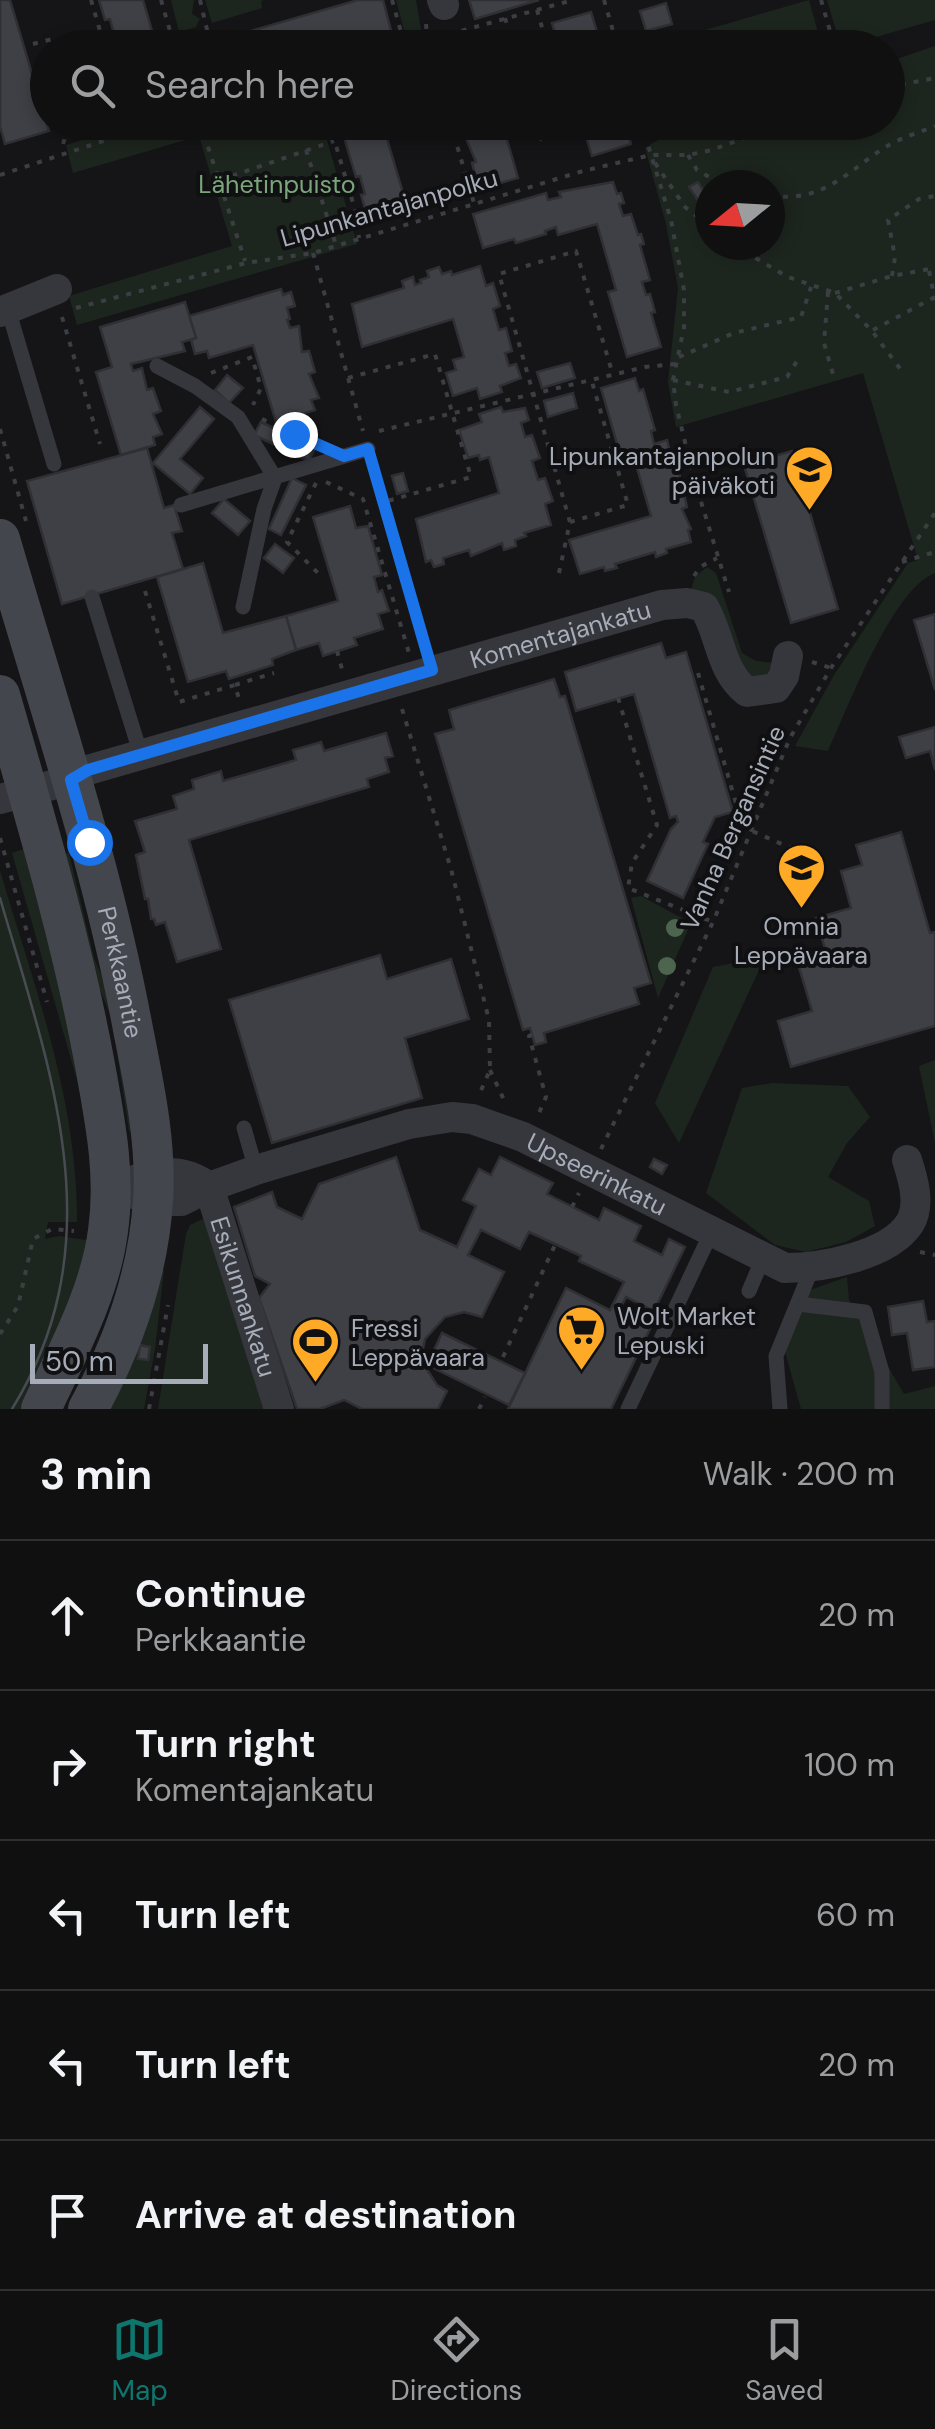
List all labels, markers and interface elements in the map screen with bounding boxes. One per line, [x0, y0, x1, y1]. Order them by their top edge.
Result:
search box [30, 30, 905, 140]
icon: search [65, 58, 120, 113]
text: Search here [145, 60, 355, 110]
street label: Lipunkantajanpolku [277, 161, 501, 255]
park label: Lähetinpuisto [198, 168, 356, 201]
north arrow [695, 170, 785, 260]
route end [272, 412, 318, 458]
place label: Lipunkantajanpolun päiväkoti [549, 440, 775, 502]
school or university icon: Lipunkantajanpolun päiväkoti [784, 444, 836, 512]
street label: Komentajankatu [466, 593, 655, 676]
street label: Vanha Bergansintie [673, 720, 793, 936]
route start [67, 820, 113, 866]
school or university icon: Omnia Leppävaara [775, 842, 827, 910]
street label: Perkkaantie [90, 903, 151, 1041]
place label: Omnia Leppävaara [734, 910, 868, 972]
street label: Upseerinkatu [521, 1125, 672, 1223]
street label: Esikunnankatu [203, 1212, 284, 1381]
place label: Wolt Market Lepuski [617, 1300, 756, 1362]
supermarket icon: Wolt Market Lepuski [556, 1304, 608, 1372]
place label: Fressi Leppävaara [351, 1312, 485, 1374]
sports icon: Fressi Leppävaara [290, 1316, 342, 1384]
scale bar [30, 1339, 208, 1384]
text: 50 m [45, 1343, 114, 1380]
text: 3 min [40, 1447, 152, 1502]
text: Walk · 200 m [703, 1453, 895, 1495]
text: Continue [135, 1569, 306, 1619]
icon: ahead [40, 1588, 95, 1643]
text: 20 m [818, 1594, 895, 1636]
text: Perkkaantie [135, 1619, 306, 1661]
text: Turn right [135, 1719, 316, 1769]
icon: right [40, 1738, 95, 1793]
text: 100 m [804, 1744, 895, 1786]
text: Komentajankatu [135, 1769, 374, 1811]
icon: left [40, 1888, 95, 1943]
text: Turn left [135, 1890, 291, 1940]
text: 60 m [816, 1894, 895, 1936]
icon: left [40, 2038, 95, 2093]
text: Turn left [135, 2040, 291, 2090]
text: 20 m [818, 2044, 895, 2086]
icon: arrive [40, 2188, 95, 2243]
text: Arrive at destination [135, 2190, 517, 2240]
tab: Map [111, 2312, 168, 2409]
tab: Directions [391, 2312, 522, 2409]
tab: Saved [745, 2312, 824, 2409]

